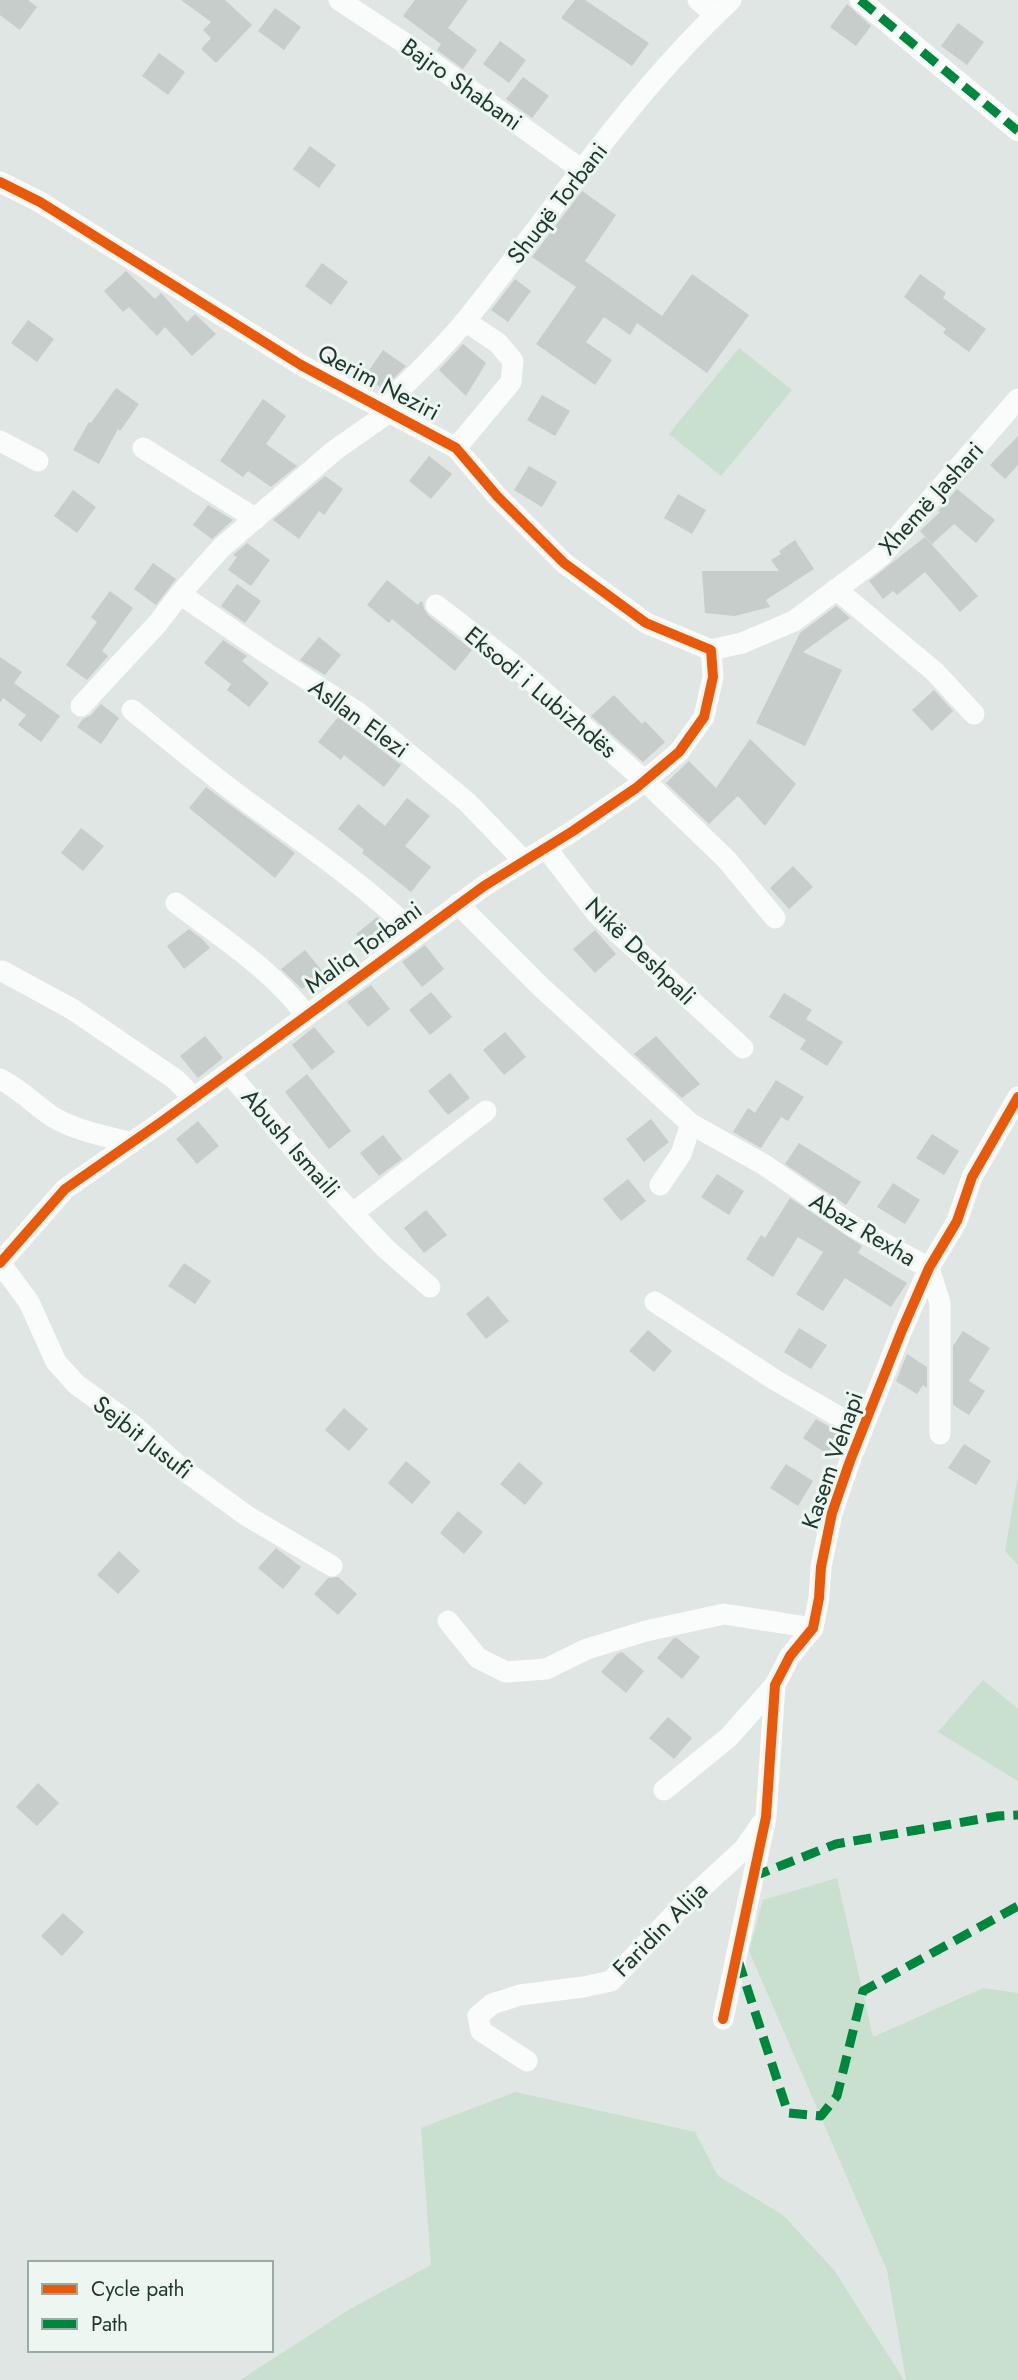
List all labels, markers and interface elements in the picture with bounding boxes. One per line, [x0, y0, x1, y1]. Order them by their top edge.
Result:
street label: Bajro Shabani [394, 29, 530, 139]
street label: Shuqë Torbani [498, 135, 616, 271]
street label: Qerim Neziri [312, 335, 446, 429]
street label: Xhemë Jashari [870, 433, 992, 563]
street label: Eksodi i Lubizhdës [457, 618, 625, 766]
street label: Asllan Elezi [302, 670, 416, 766]
street label: Nikë Deshpali [578, 889, 704, 1013]
street label: Maliq Torbani [297, 892, 429, 1002]
street label: Abush Ismaili [233, 1080, 349, 1206]
street label: Abaz Rexha [803, 1183, 923, 1275]
street label: Sejbit Jusufi [86, 1387, 200, 1487]
street label: Kasem Vehapi [792, 1387, 872, 1533]
street label: Faridin Alija [604, 1873, 716, 1985]
legend [28, 2261, 273, 2352]
text: Cycle path [91, 2274, 184, 2304]
text: Path [91, 2309, 128, 2339]

